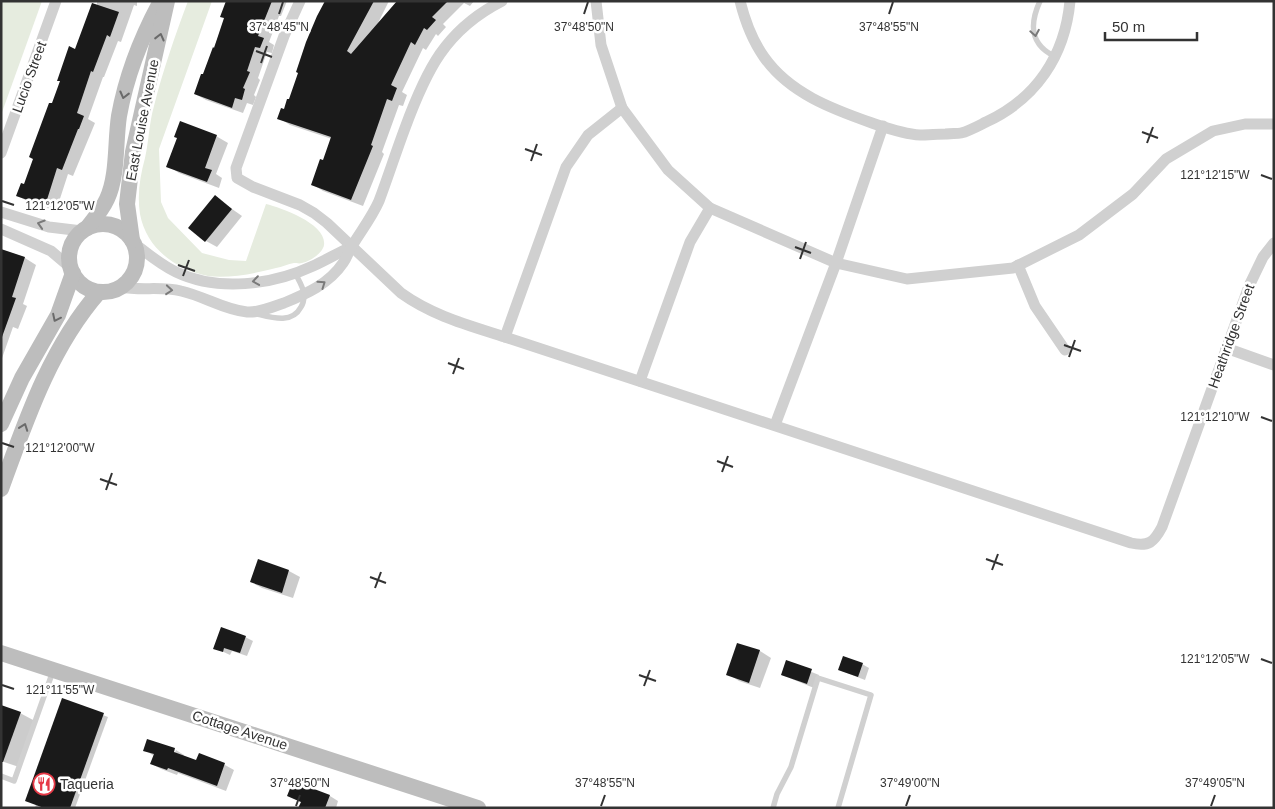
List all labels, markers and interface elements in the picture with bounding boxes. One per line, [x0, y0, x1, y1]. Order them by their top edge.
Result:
scale bar [1105, 10, 1198, 42]
text: 50 m [1112, 18, 1145, 35]
text: 37°48'45"N [249, 20, 309, 34]
text: 37°48'50"N [554, 20, 614, 34]
text: 37°48'55"N [859, 20, 919, 34]
one-way arrow [1030, 29, 1040, 38]
one-way arrow [154, 34, 164, 42]
street label: Lucio Street [9, 39, 49, 115]
street label: East Louise Avenue [122, 58, 162, 182]
one-way arrow [119, 91, 130, 100]
text: 121°12'15"W [1180, 168, 1250, 182]
text: 121°12'05"W [25, 199, 95, 213]
one-way arrow [38, 220, 46, 230]
one-way arrow [252, 275, 260, 286]
one-way arrow [316, 281, 326, 290]
street label: Heathridge Street [1205, 282, 1257, 390]
one-way arrow [165, 284, 173, 295]
one-way arrow [52, 313, 62, 322]
text: 121°12'10"W [1180, 410, 1250, 424]
one-way arrow [18, 423, 28, 431]
text: 121°12'00"W [25, 441, 95, 455]
text: 121°12'05"W [1180, 652, 1250, 666]
text: 121°11'55"W [26, 683, 95, 697]
street label: Cottage Avenue [190, 707, 290, 753]
restaurant icon: Taqueria [32, 772, 56, 796]
place label: Taqueria [60, 776, 114, 792]
text: 37°48'50"N [270, 776, 330, 790]
text: 37°48'55"N [575, 776, 635, 790]
text: 37°49'00"N [880, 776, 940, 790]
text: 37°49'05"N [1185, 776, 1245, 790]

